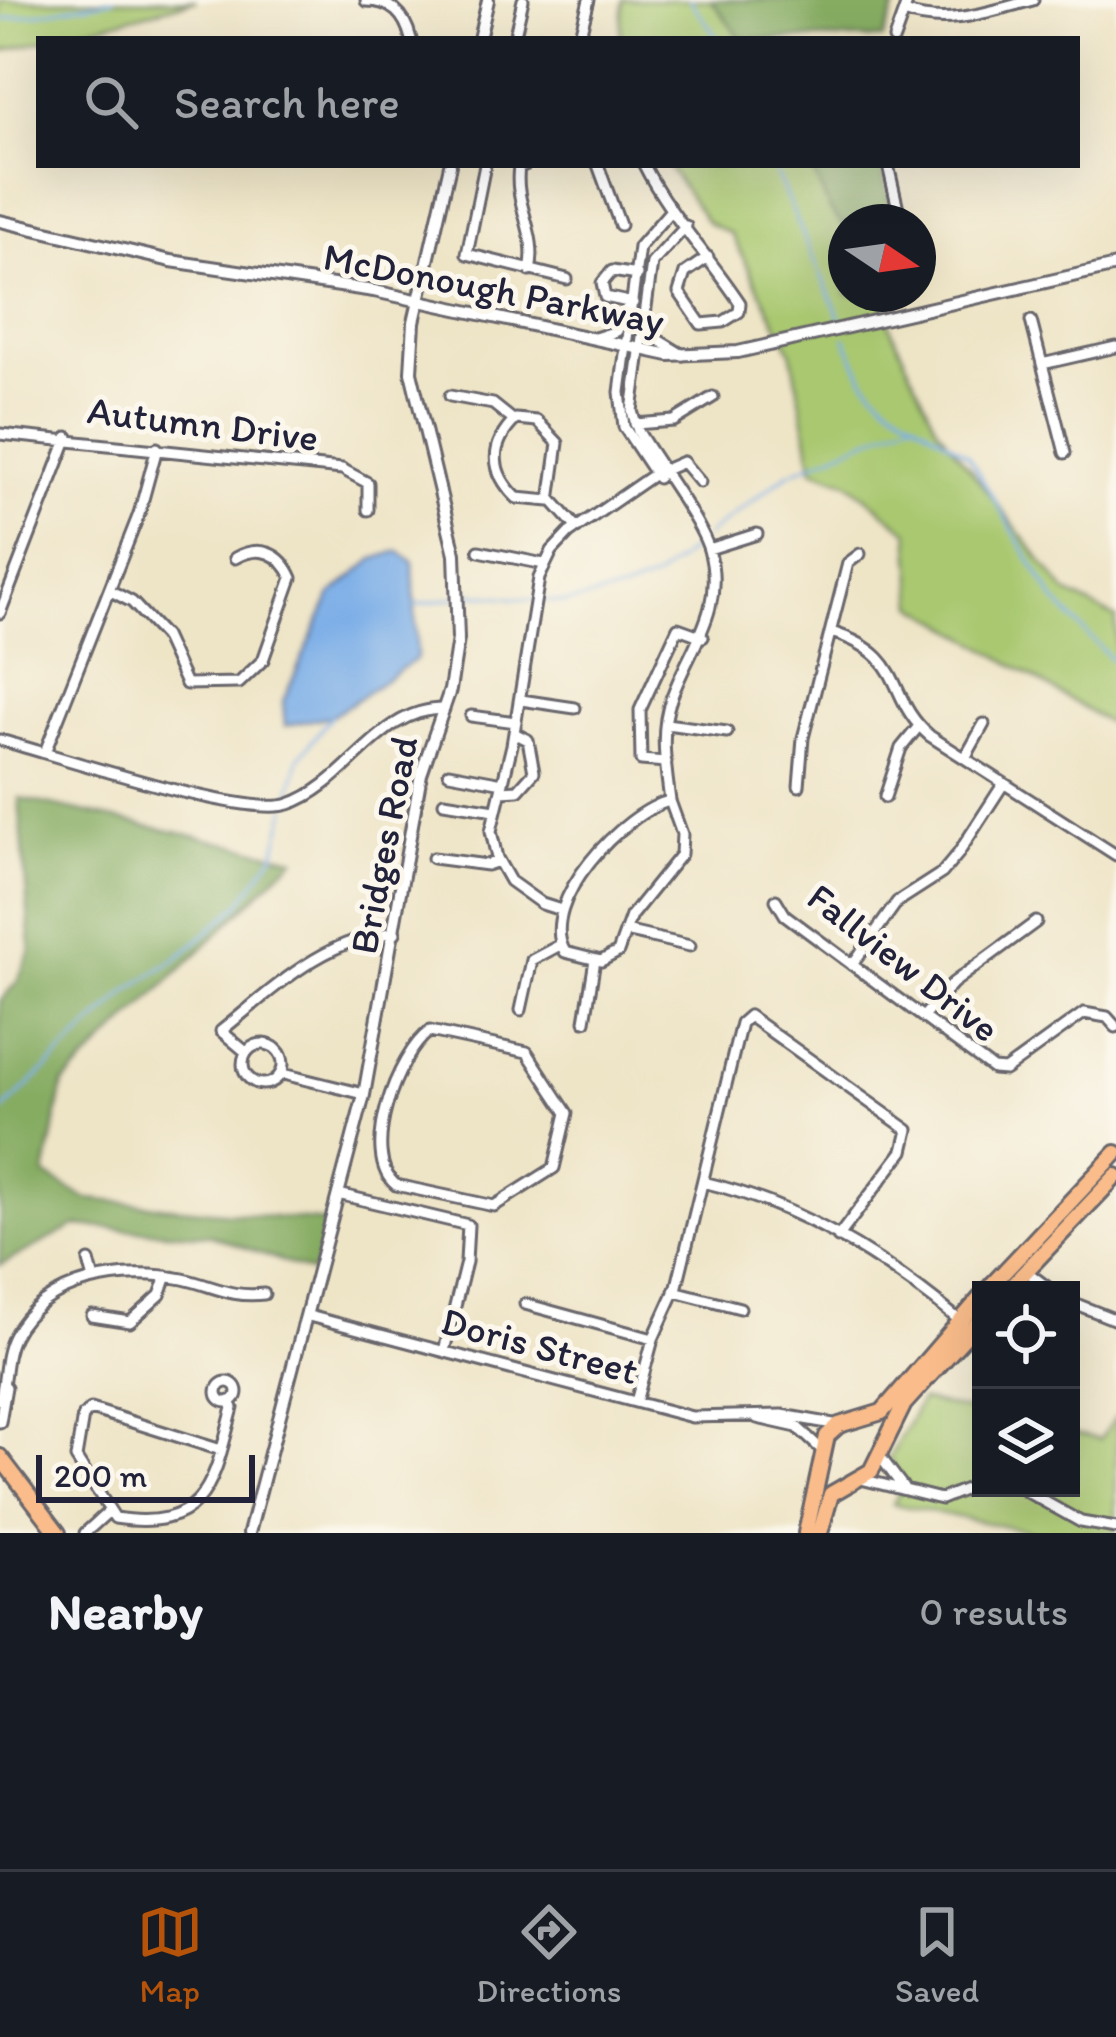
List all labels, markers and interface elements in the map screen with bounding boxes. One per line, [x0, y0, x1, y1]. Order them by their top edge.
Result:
search box [36, 36, 1080, 168]
icon: search [78, 69, 144, 135]
text: Search here [174, 75, 400, 129]
north arrow [828, 204, 936, 312]
street label: McDonough Parkway [320, 232, 668, 345]
street label: Autumn Drive [85, 386, 321, 461]
street label: Bridges Road [339, 732, 428, 958]
street label: Fallview Drive [798, 873, 1009, 1052]
map controls [972, 1281, 1080, 1497]
button: locate [972, 1281, 1080, 1389]
street label: Doris Street [437, 1297, 643, 1394]
button: layers [972, 1389, 1080, 1497]
scale bar [36, 1449, 255, 1502]
text: 200 m [54, 1456, 147, 1495]
text: Nearby [48, 1581, 203, 1642]
text: 0 results [919, 1588, 1068, 1635]
tab: Map [137, 1899, 203, 2010]
tab: Directions [476, 1899, 621, 2010]
tab: Saved [895, 1899, 979, 2010]

